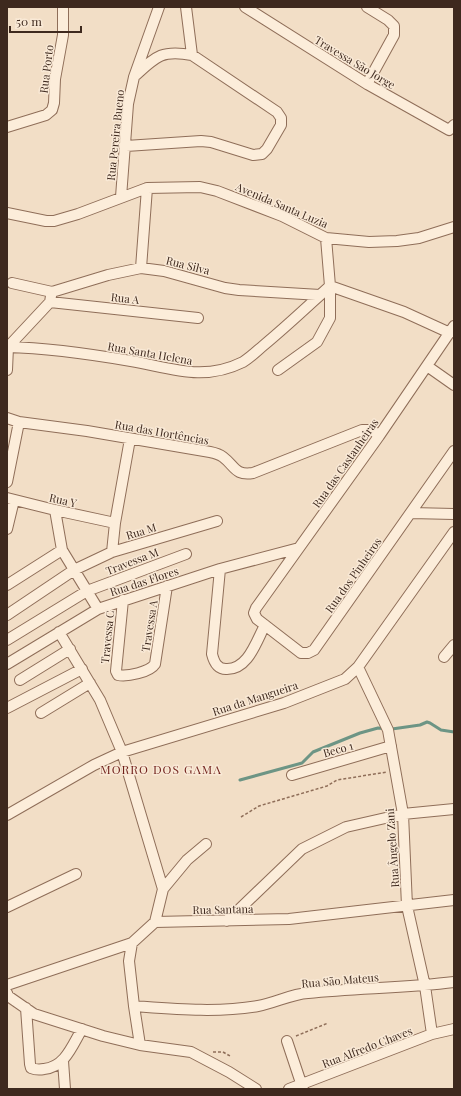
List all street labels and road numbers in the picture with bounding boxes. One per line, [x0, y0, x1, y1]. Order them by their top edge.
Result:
street label: Travessa São Jorge [312, 32, 399, 92]
street label: Rua Porto [36, 44, 56, 94]
street label: Rua Pereira Bueno [103, 89, 127, 181]
street label: Avenida Santa Luzia [233, 178, 331, 231]
street label: Rua Silva [164, 252, 212, 278]
street label: Rua A [110, 289, 140, 307]
street label: Rua Santa Helena [106, 338, 194, 368]
street label: Rua das Castanheiras [309, 415, 381, 511]
street label: Rua das Hortências [114, 416, 210, 448]
street label: Rua Y [48, 490, 79, 511]
street label: Rua M [124, 519, 159, 543]
street label: Rua dos Pinheiros [321, 534, 385, 616]
street label: Travessa M [103, 544, 161, 578]
street label: Rua das Flores [108, 563, 180, 599]
street label: Travessa A [137, 599, 161, 653]
street label: Travessa C [97, 610, 117, 664]
street label: Rua da Mangueira [210, 677, 300, 719]
street label: Beco 1 [321, 738, 355, 760]
street label: Rua Ângelo Zani [382, 808, 402, 888]
street label: Rua Santana [192, 901, 254, 917]
street label: Rua São Mateus [301, 969, 379, 991]
street label: Rua Alfredo Chaves [320, 1023, 414, 1071]

